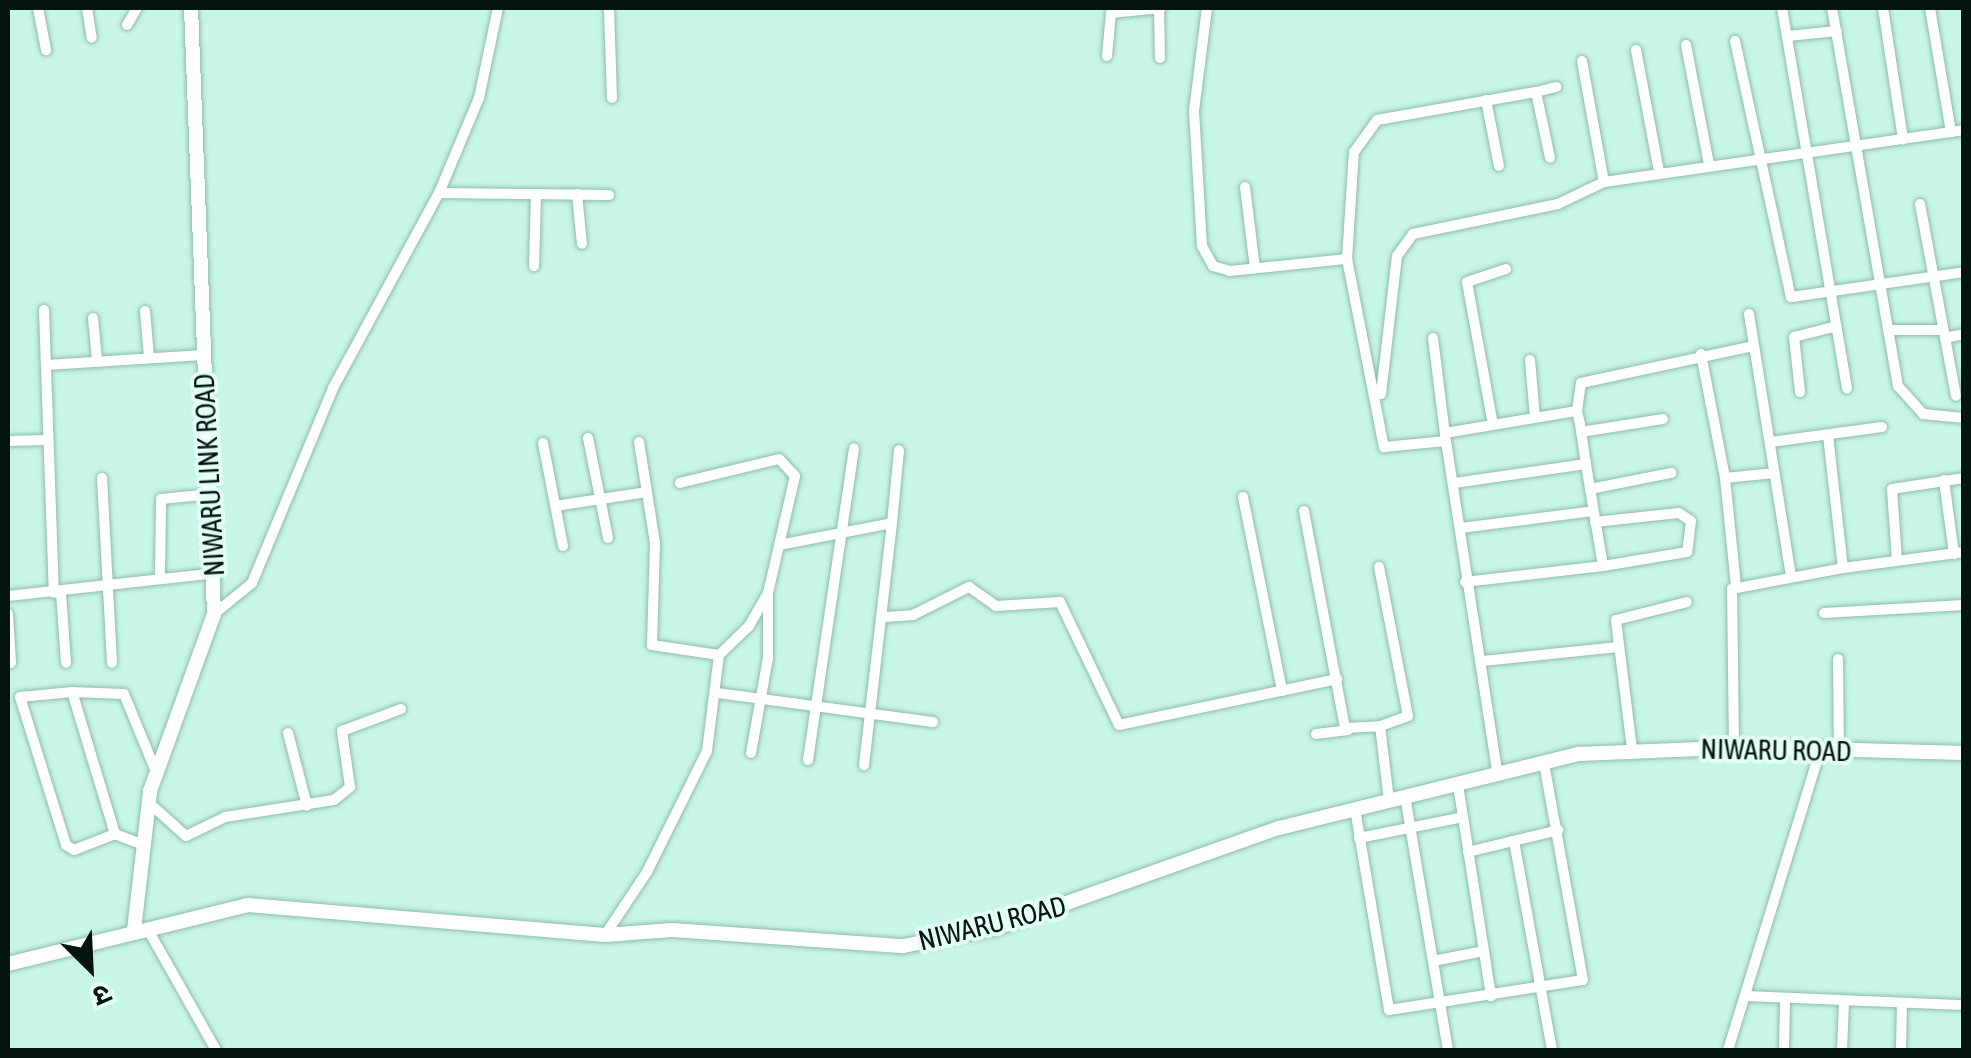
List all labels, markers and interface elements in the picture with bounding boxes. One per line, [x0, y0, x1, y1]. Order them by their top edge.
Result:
street label: NIWARU LINK ROAD [187, 373, 231, 577]
street label: NIWARU ROAD [1700, 732, 1852, 768]
street label: NIWARU ROAD [915, 888, 1069, 958]
north arrow [40, 918, 140, 1018]
text: उ [88, 977, 116, 1013]

